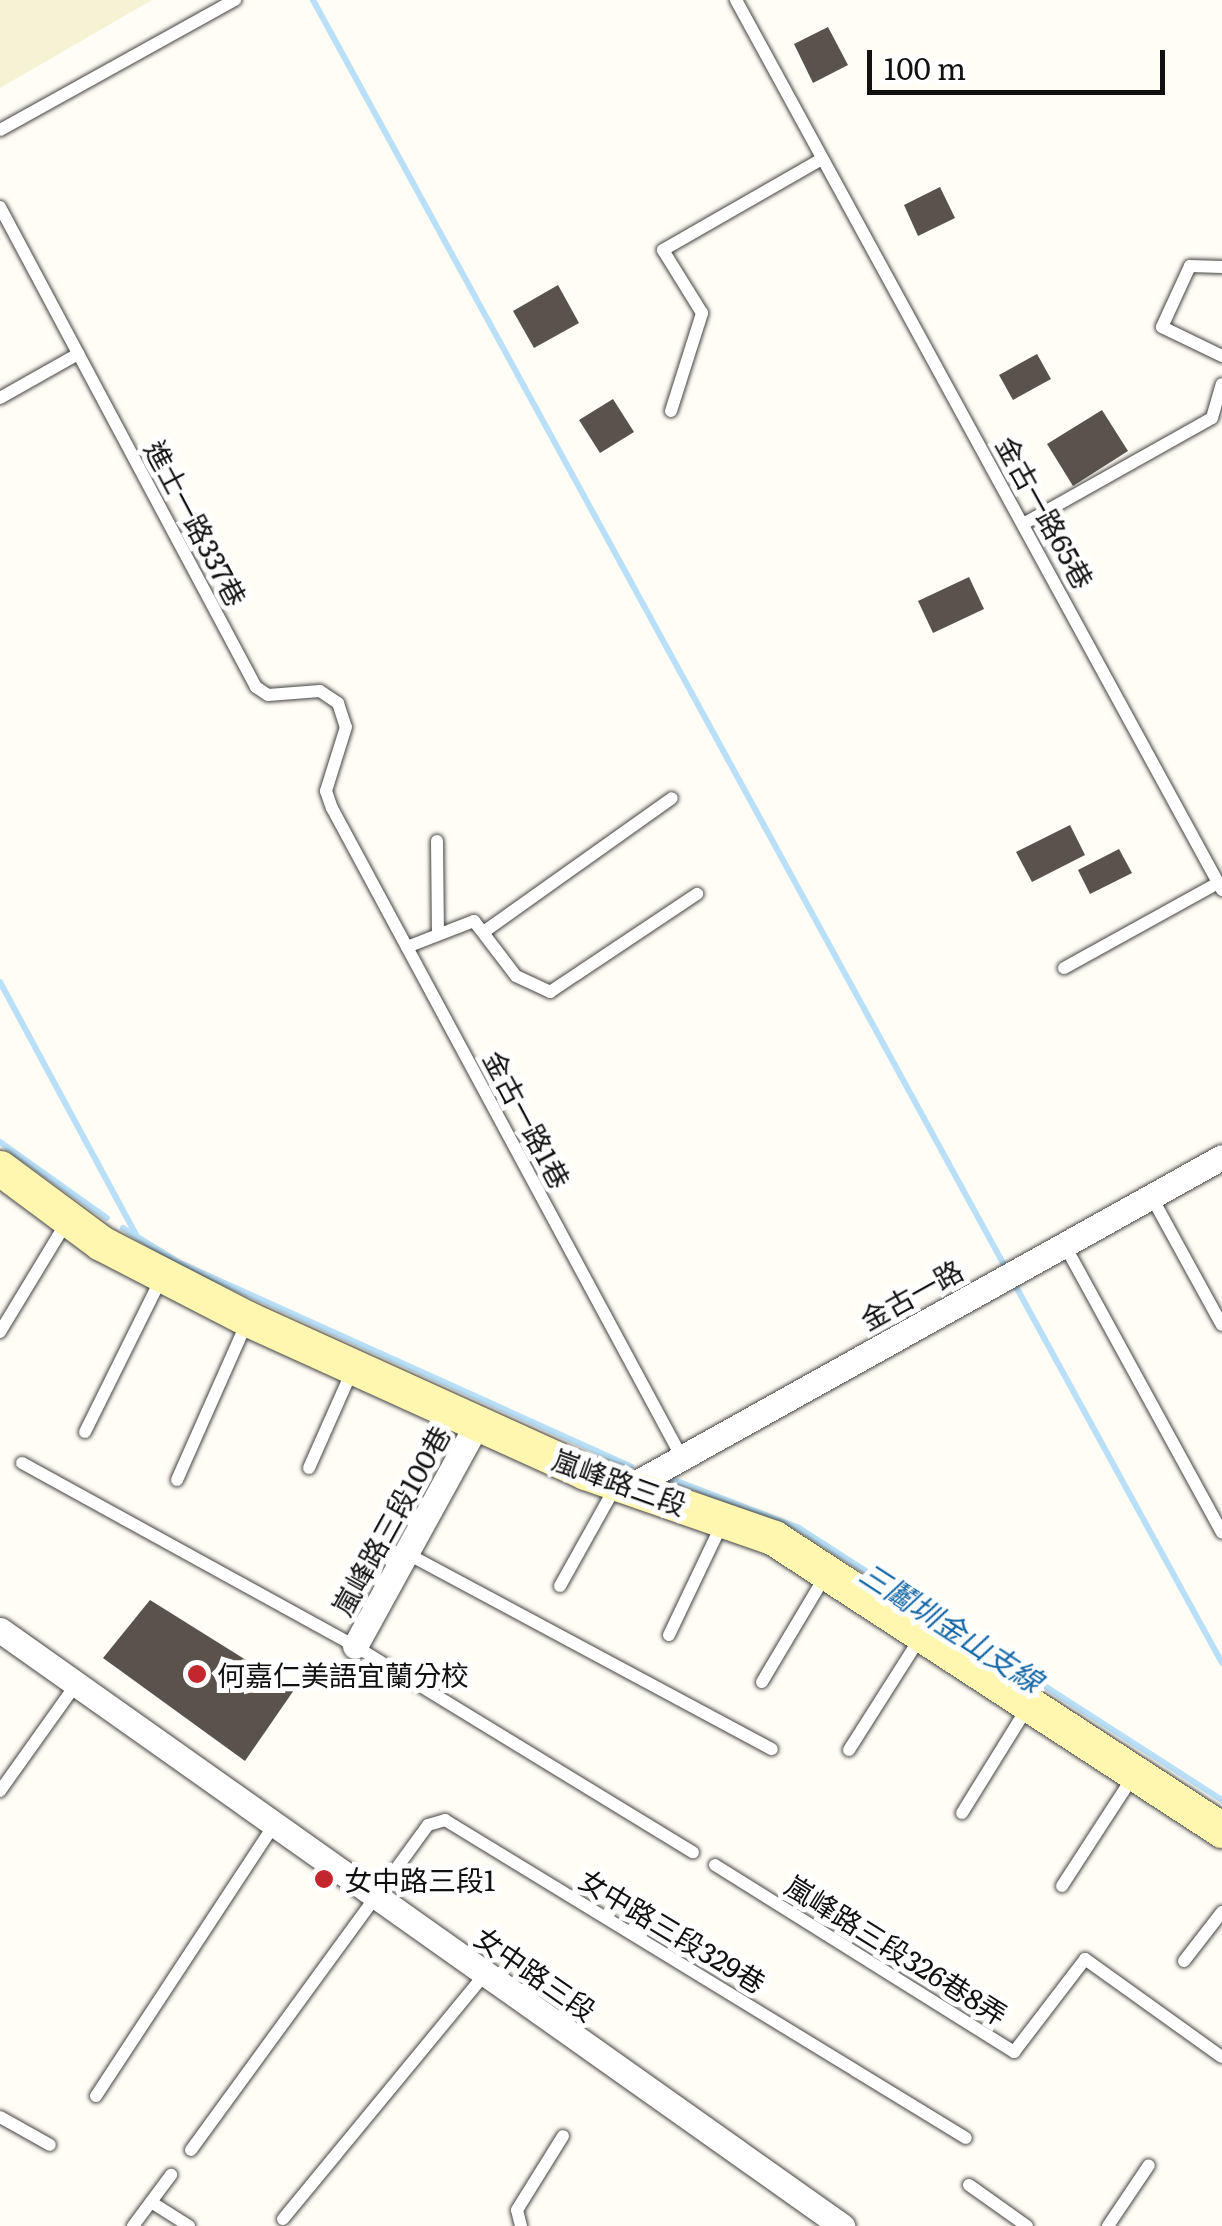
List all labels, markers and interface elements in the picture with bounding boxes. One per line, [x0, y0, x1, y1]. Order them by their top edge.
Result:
scale bar [872, 30, 1170, 92]
text: 100 m [884, 45, 966, 89]
street label: 金古一路65巷 [990, 430, 1102, 594]
street label: 進士一路337巷 [139, 434, 255, 612]
street label: 金古一路1巷 [478, 1044, 578, 1194]
street label: 金古一路 [854, 1252, 968, 1336]
street label: 嵐峰路三段100巷 [324, 1419, 456, 1621]
street label: 嵐峰路三段 [548, 1441, 692, 1521]
water label: 三鬮圳金山支線 [854, 1554, 1050, 1698]
place label: 何嘉仁美語宜蘭分校 [217, 1657, 469, 1691]
marker: 何嘉仁美語宜蘭分校 [186, 1663, 208, 1685]
street label: 女中路三段329巷 [574, 1861, 772, 1999]
place label: 女中路三段1 [344, 1862, 495, 1896]
street label: 嵐峰路三段326巷8弄 [780, 1867, 1014, 2031]
marker: 女中路三段1 [313, 1868, 335, 1890]
street label: 女中路三段 [469, 1919, 603, 2027]

